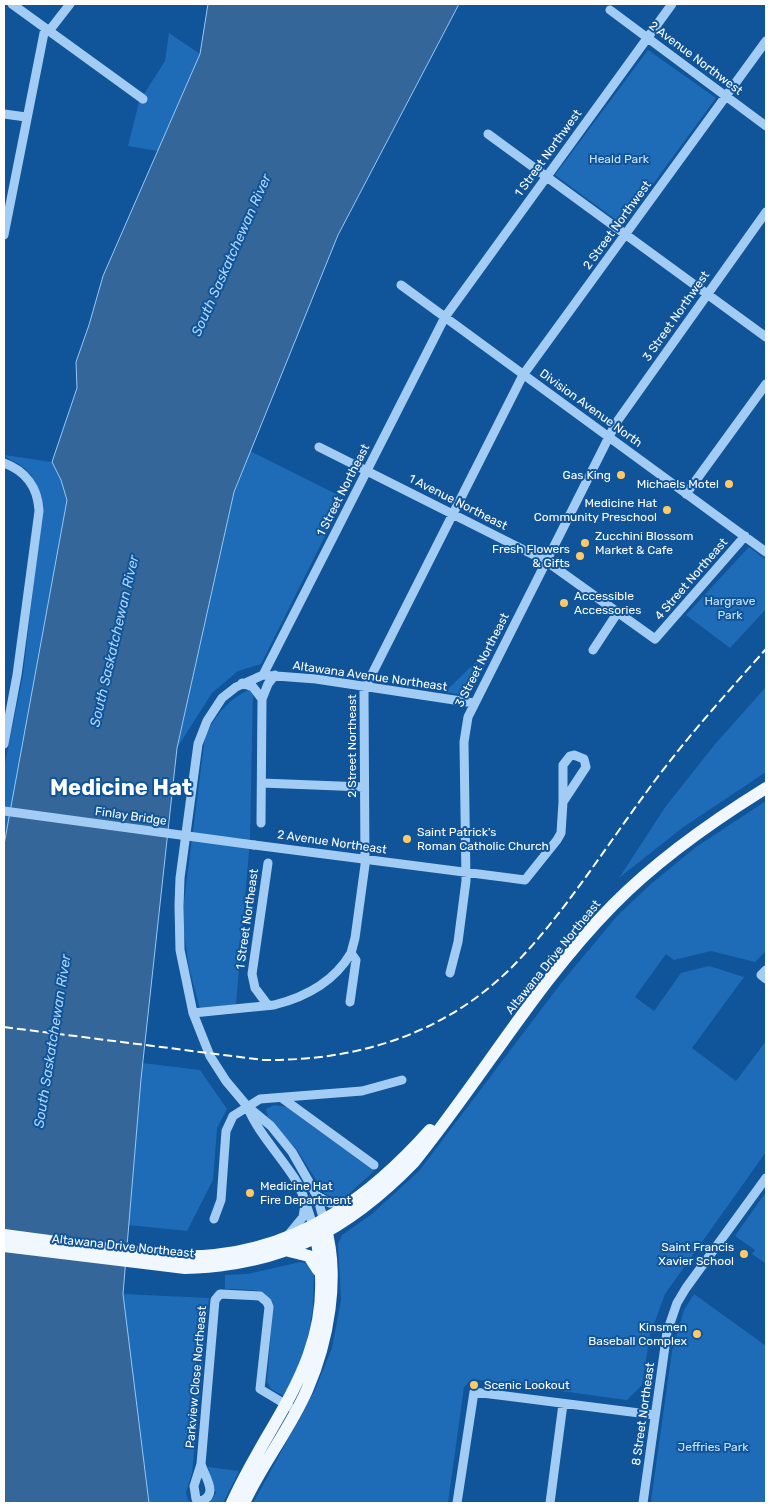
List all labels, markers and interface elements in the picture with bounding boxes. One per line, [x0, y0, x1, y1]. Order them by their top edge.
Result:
street label: 2 Avenue Northwest [647, 18, 746, 98]
street label: 1 Street Northwest [512, 106, 585, 199]
park label: Heald Park [589, 152, 650, 166]
water label: South Saskatchewan River [188, 171, 275, 339]
street label: 2 Street Northwest [580, 178, 654, 272]
street label: 3 Street Northwest [640, 268, 712, 364]
street label: Division Avenue North [537, 366, 645, 450]
street label: 1 Street Northeast [314, 441, 372, 538]
place label: Gas King [563, 468, 611, 482]
marker: Gas King [615, 469, 627, 481]
street label: 1 Avenue Northeast [406, 471, 510, 533]
place label: Michaels Motel [637, 477, 719, 491]
marker: Michaels Motel [723, 478, 735, 490]
place label: Medicine Hat Community Preschool [534, 496, 657, 524]
marker: Medicine Hat Community Preschool [661, 504, 673, 516]
place label: Zucchini Blossom Market & Cafe [595, 529, 693, 557]
street label: 4 Street Northeast [652, 535, 731, 623]
marker: Zucchini Blossom Market & Cafe [579, 537, 591, 549]
place label: Fresh Flowers & Gifts [492, 542, 570, 570]
marker: Fresh Flowers & Gifts [574, 550, 586, 562]
water label: South Saskatchewan River [86, 553, 143, 729]
place label: Accessible Accessories [574, 589, 641, 617]
park label: Hargrave Park [705, 594, 756, 622]
marker: Accessible Accessories [558, 597, 570, 609]
street label: 3 Street Northeast [452, 610, 512, 709]
street label: Altawana Avenue Northeast [292, 658, 448, 694]
street label: 2 Street Northeast [345, 694, 359, 798]
district label: Medicine Hat [50, 774, 192, 801]
street label: Finlay Bridge [94, 804, 168, 828]
place label: Saint Patrick's Roman Catholic Church [417, 825, 549, 853]
street label: 2 Avenue Northeast [276, 827, 388, 857]
marker: Saint Patrick's Roman Catholic Church [401, 833, 413, 845]
street label: 1 Street Northeast [233, 867, 261, 970]
street label: Altawana Drive Northeast [503, 897, 604, 1017]
water label: South Saskatchewan River [30, 952, 75, 1129]
place label: Medicine Hat Fire Department [260, 1179, 352, 1207]
marker: Medicine Hat Fire Department [244, 1187, 256, 1199]
street label: Altawana Drive Northeast [51, 1232, 195, 1260]
place label: Saint Francis Xavier School [658, 1240, 734, 1268]
marker: Saint Francis Xavier School [738, 1248, 750, 1260]
street label: Parkview Close Northeast [183, 1305, 209, 1449]
place label: Kinsmen Baseball Complex [588, 1320, 688, 1348]
marker: Kinsmen Baseball Complex [691, 1328, 703, 1340]
street label: 8 Street Northeast [629, 1361, 657, 1467]
place label: Scenic Lookout [484, 1378, 570, 1392]
marker: Scenic Lookout [468, 1379, 480, 1391]
park label: Jeffries Park [678, 1440, 749, 1454]

